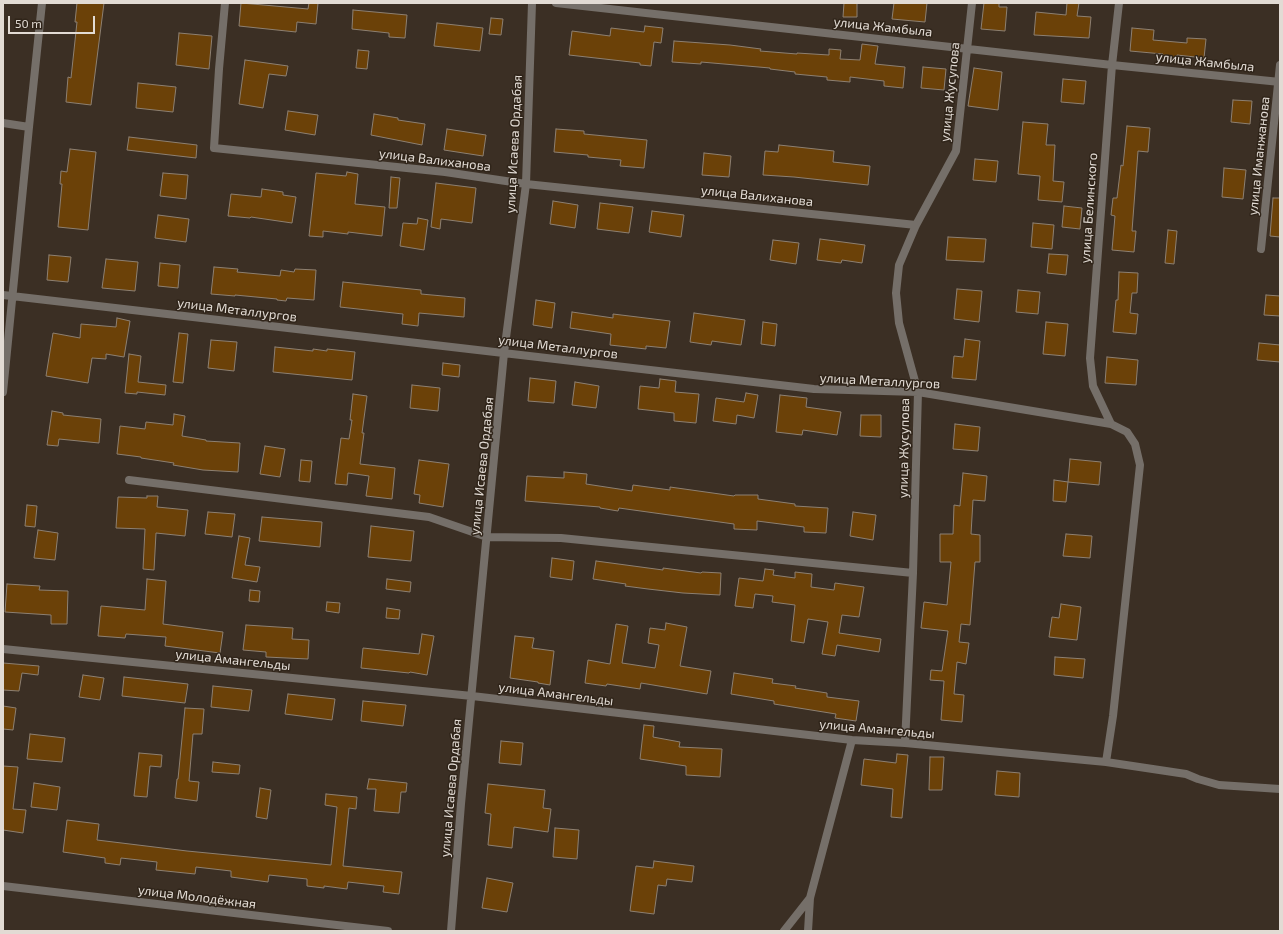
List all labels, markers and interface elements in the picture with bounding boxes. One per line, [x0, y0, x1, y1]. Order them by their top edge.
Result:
scale bar [10, 8, 97, 34]
street label: улица Жамбыла [833, 14, 933, 40]
text: 50 m [15, 16, 42, 30]
street label: улица Жусупова [937, 41, 963, 143]
street label: улица Жамбыла [1155, 49, 1255, 75]
street label: улица Исаева Ордабая [503, 74, 525, 214]
street label: улица Иманжанова [1245, 96, 1273, 216]
street label: улица Валиханова [378, 145, 492, 175]
street label: улица Белинского [1077, 152, 1101, 264]
street label: улица Валиханова [700, 182, 814, 210]
street label: улица Металлургов [176, 295, 298, 325]
street label: улица Металлургов [497, 332, 619, 362]
street label: улица Металлургов [819, 370, 941, 392]
street label: улица Исаева Ордабая [467, 396, 497, 536]
street label: улица Жусупова [895, 398, 913, 498]
street label: улица Амангельды [175, 646, 291, 674]
street label: улица Амангельды [498, 679, 614, 709]
street label: улица Амангельды [819, 716, 935, 742]
street label: улица Исаева Ордабая [437, 718, 465, 858]
street label: улица Молодёжная [137, 882, 257, 912]

